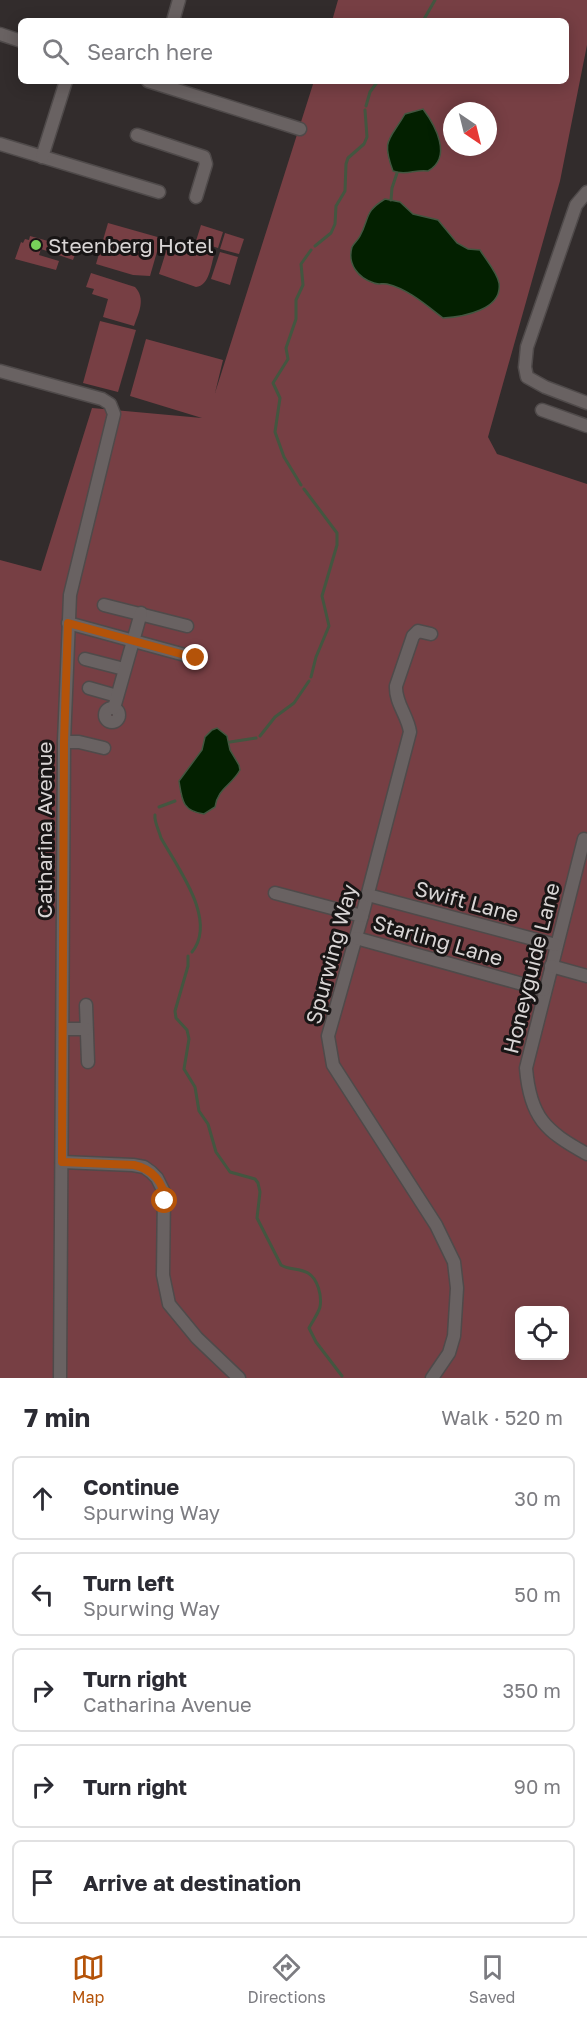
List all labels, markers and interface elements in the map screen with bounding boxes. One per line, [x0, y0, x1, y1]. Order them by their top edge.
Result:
search box [18, 18, 569, 84]
icon: search [39, 35, 72, 68]
text: Search here [87, 38, 213, 65]
north arrow [443, 102, 497, 156]
place label: Steenberg Hotel [48, 232, 214, 258]
marker: Steenberg Hotel [29, 238, 43, 252]
route end [182, 644, 208, 670]
street label: Catharina Avenue [31, 741, 57, 919]
street label: Swift Lane [412, 875, 522, 927]
street label: Honeyguide Lane [497, 880, 565, 1056]
street label: Spurwing Way [300, 881, 362, 1027]
street label: Starling Lane [370, 909, 506, 971]
route start [151, 1187, 177, 1213]
map controls [515, 1306, 569, 1360]
button: locate [515, 1306, 569, 1360]
text: 7 min [24, 1402, 90, 1433]
text: Walk · 520 m [441, 1405, 563, 1429]
text: Continue [83, 1473, 179, 1500]
icon: ahead [26, 1482, 59, 1515]
text: 30 m [514, 1486, 561, 1510]
text: Spurwing Way [83, 1500, 220, 1524]
text: Turn left [83, 1569, 174, 1596]
icon: left [26, 1578, 59, 1611]
text: 50 m [514, 1582, 561, 1606]
text: Spurwing Way [83, 1596, 220, 1620]
text: Turn right [83, 1665, 187, 1692]
icon: right [26, 1674, 59, 1707]
text: 350 m [503, 1678, 561, 1702]
text: Catharina Avenue [83, 1692, 252, 1716]
icon: right [26, 1770, 59, 1803]
text: Turn right [83, 1773, 187, 1800]
text: 90 m [514, 1774, 561, 1798]
icon: arrive [26, 1866, 59, 1899]
text: Arrive at destination [83, 1869, 301, 1896]
tab: Map [72, 1951, 105, 2007]
tab: Directions [248, 1951, 326, 2007]
tab: Saved [469, 1951, 515, 2007]

